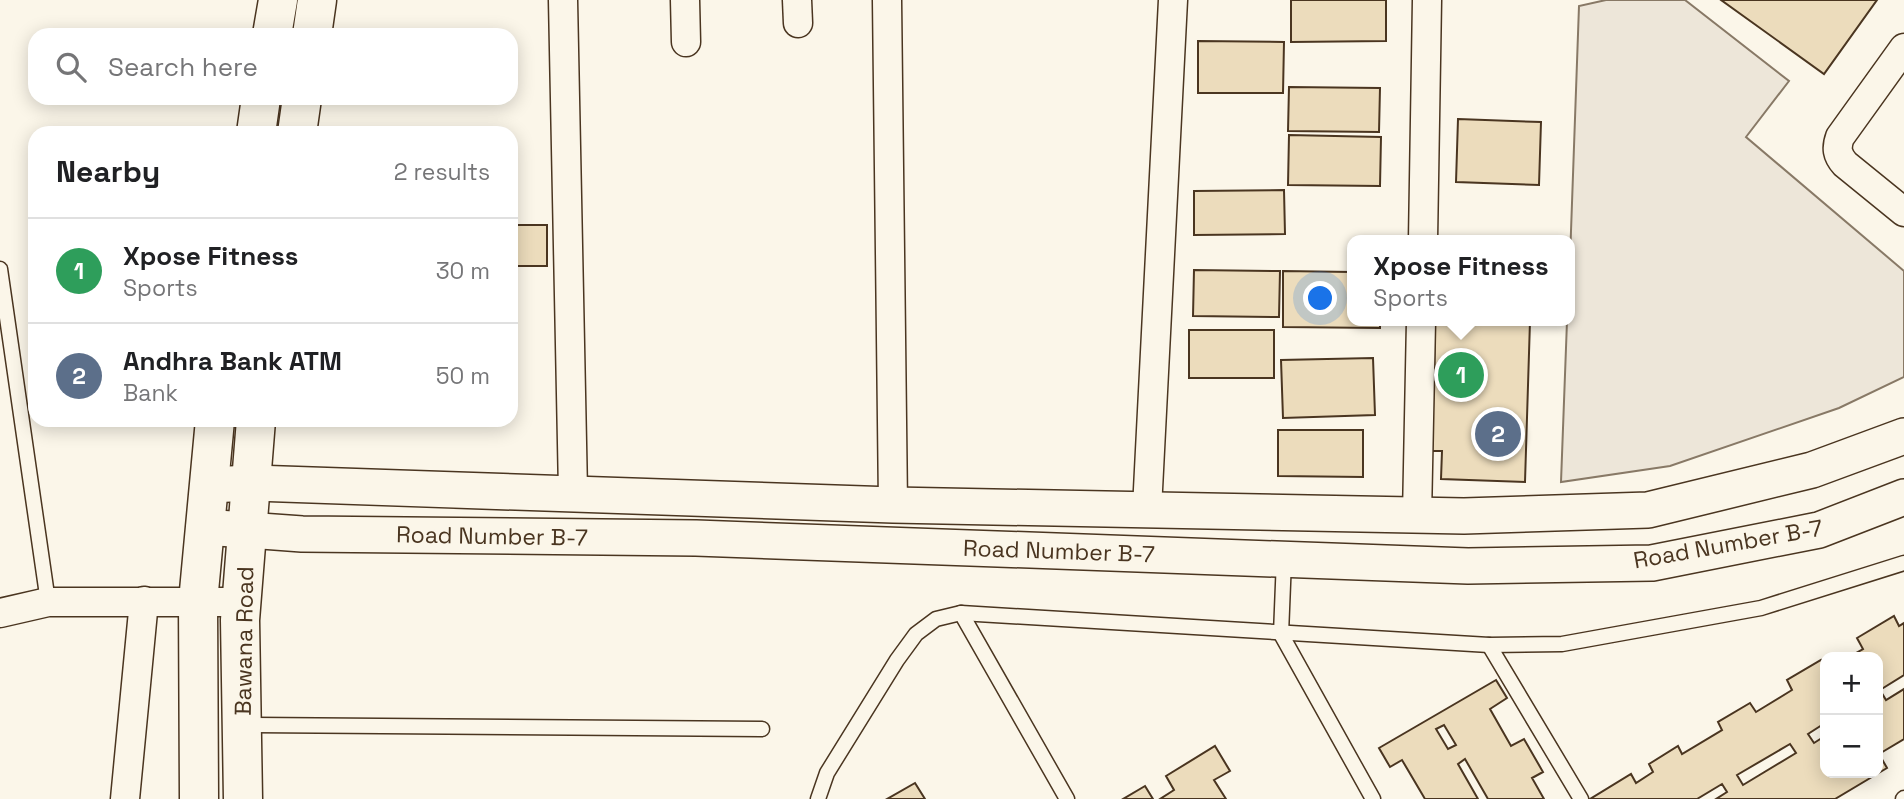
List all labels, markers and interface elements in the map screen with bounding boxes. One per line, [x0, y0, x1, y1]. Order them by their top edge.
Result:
search box [28, 28, 518, 105]
icon: search [52, 48, 90, 86]
text: Search here [108, 50, 258, 84]
text: Nearby [56, 152, 160, 191]
text: 2 results [394, 157, 490, 187]
popup [1347, 235, 1575, 326]
text: Xpose Fitness [123, 239, 298, 273]
text: Xpose Fitness [1373, 249, 1549, 283]
text: 1 [74, 256, 84, 286]
text: 30 m [436, 256, 490, 286]
text: Sports [123, 273, 198, 303]
your location [1303, 281, 1337, 315]
text: Sports [1373, 283, 1448, 313]
text: Andhra Bank ATM [123, 344, 342, 378]
pin: 1 [1438, 349, 1484, 401]
text: 2 [72, 361, 86, 391]
text: 50 m [436, 361, 490, 391]
text: Bank [123, 378, 178, 408]
pin: 2 [1475, 408, 1521, 460]
street label: Road Number B-7 [1631, 513, 1825, 575]
street label: Road Number B-7 [396, 519, 588, 553]
street label: Road Number B-7 [963, 533, 1155, 569]
street label: Bawana Road [228, 566, 260, 716]
map controls [1820, 652, 1883, 778]
button: + [1820, 652, 1883, 715]
button: − [1820, 715, 1883, 778]

